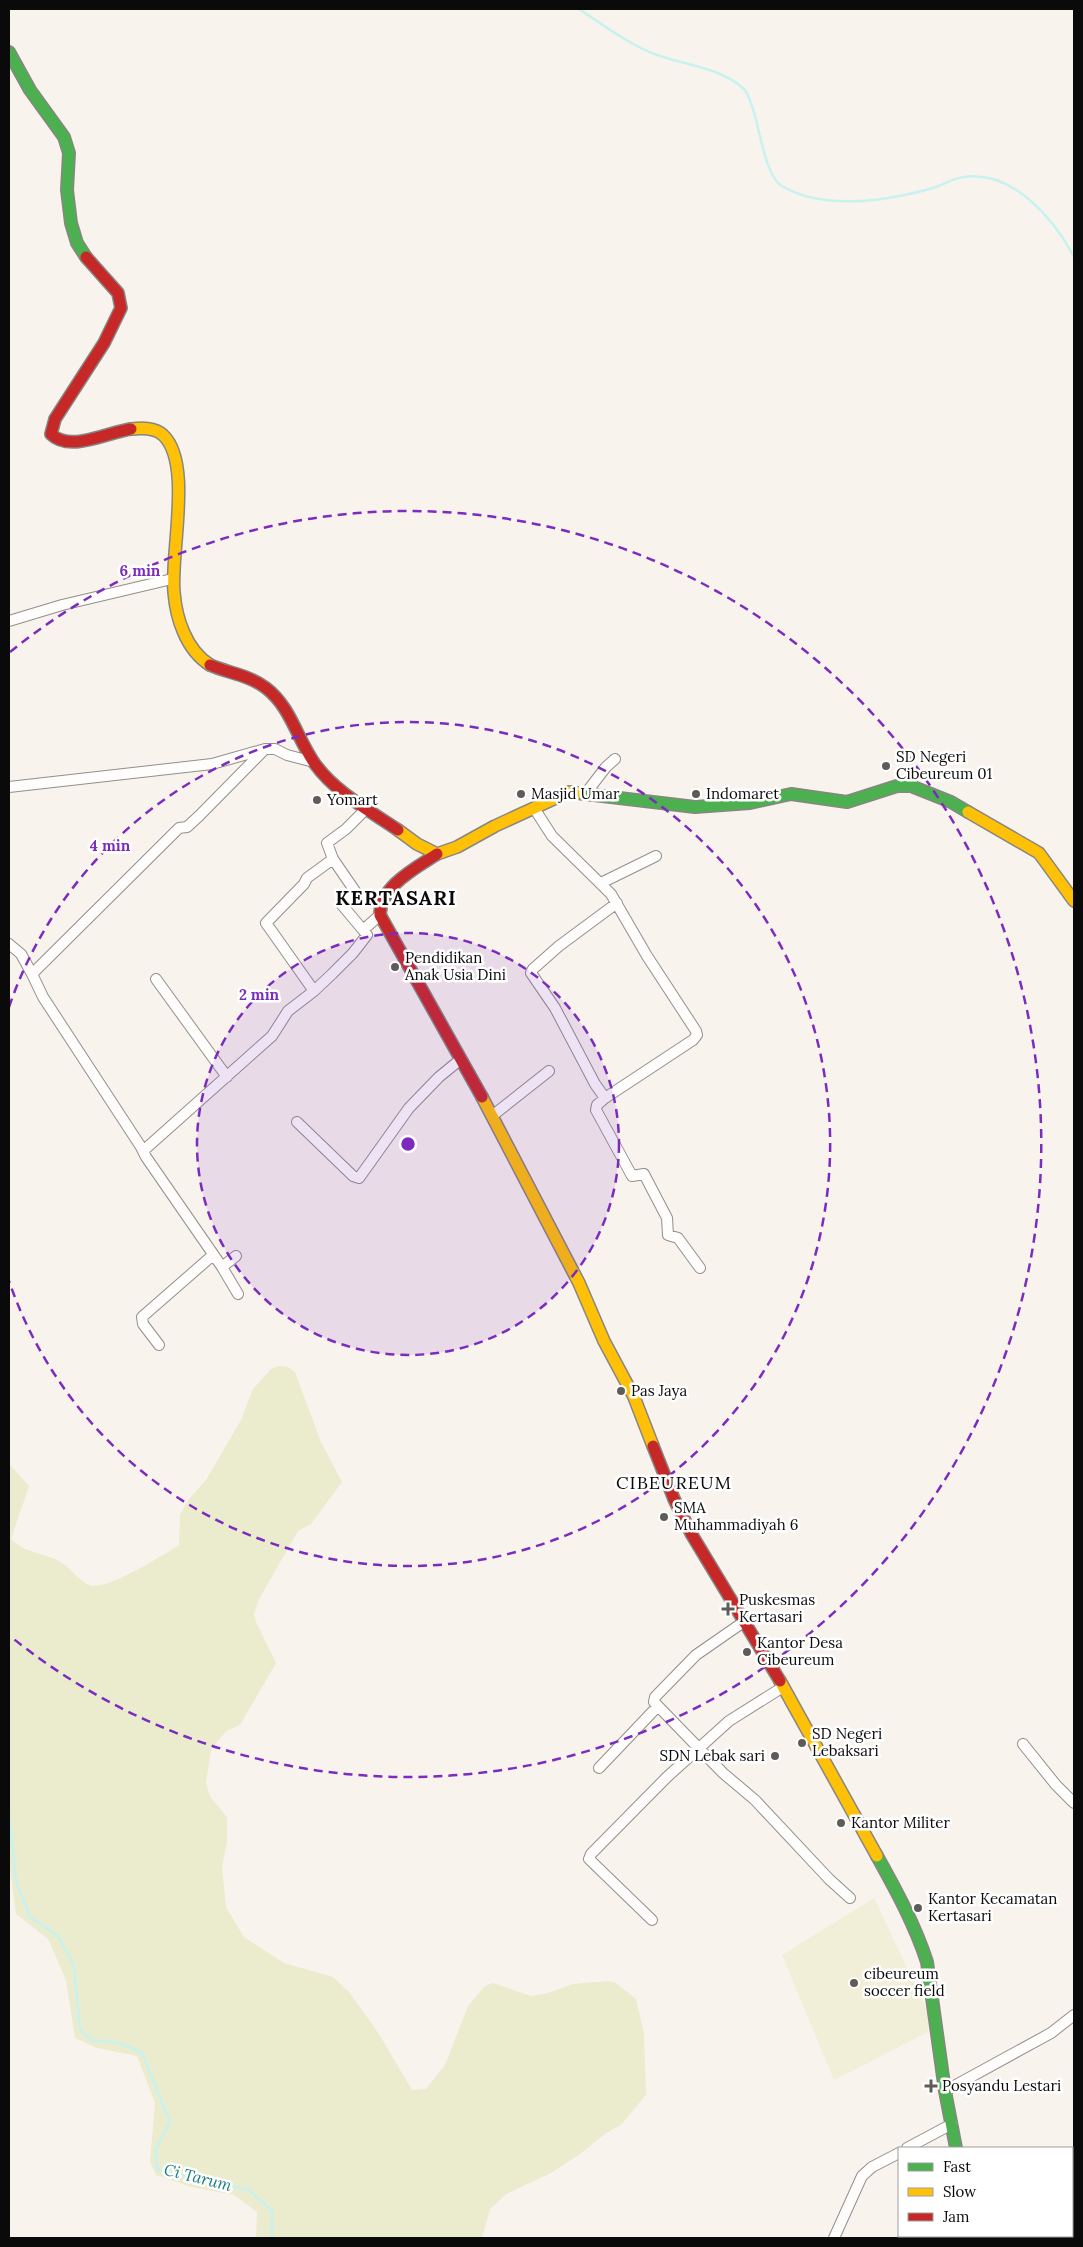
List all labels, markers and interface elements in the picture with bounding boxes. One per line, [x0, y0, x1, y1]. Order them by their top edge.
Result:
text: 6 min [120, 561, 161, 580]
place label: SD Negeri Cibeureum 01 [896, 747, 992, 783]
marker: SD Negeri Cibeureum 01 [880, 760, 892, 772]
place label: Masjid Umar [531, 784, 620, 803]
place label: Indomaret [706, 784, 779, 803]
marker: Masjid Umar [515, 788, 527, 800]
marker: Indomaret [690, 788, 702, 800]
place label: Yomart [326, 790, 378, 809]
marker: Yomart [311, 794, 323, 806]
text: 4 min [90, 836, 131, 855]
district label: KERTASARI [335, 885, 457, 910]
place label: Pendidikan Anak Usia Dini [404, 948, 506, 984]
marker: Pendidikan Anak Usia Dini [389, 961, 401, 973]
text: 2 min [239, 985, 280, 1004]
centre of rings [399, 1135, 417, 1153]
place label: Pas Jaya [631, 1381, 687, 1400]
marker: Pas Jaya [615, 1385, 627, 1397]
district label: CIBEUREUM [616, 1471, 732, 1494]
place label: SMA Muhammadiyah 6 [674, 1498, 798, 1534]
marker: SMA Muhammadiyah 6 [658, 1511, 670, 1523]
place label: Puskesmas Kertasari [739, 1590, 815, 1626]
marker: Puskesmas Kertasari [721, 1602, 735, 1616]
place label: Kantor Desa Cibeureum [757, 1633, 843, 1669]
marker: Kantor Desa Cibeureum [741, 1646, 753, 1658]
place label: SD Negeri Lebaksari [812, 1724, 882, 1760]
marker: SD Negeri Lebaksari [796, 1737, 808, 1749]
place label: SDN Lebak sari [659, 1746, 765, 1765]
marker: SDN Lebak sari [769, 1750, 781, 1762]
place label: Kantor Militer [851, 1813, 950, 1832]
marker: Kantor Militer [835, 1817, 847, 1829]
place label: Kantor Kecamatan Kertasari [928, 1889, 1057, 1925]
marker: Kantor Kecamatan Kertasari [912, 1902, 924, 1914]
place label: cibeureum soccer field [864, 1964, 945, 2000]
marker: cibeureum soccer field [848, 1977, 860, 1989]
place label: Posyandu Lestari [942, 2076, 1061, 2095]
marker: Posyandu Lestari [924, 2079, 938, 2093]
legend [898, 2147, 1073, 2237]
text: Fast [943, 2157, 971, 2176]
water label: Ci Tarum [162, 2159, 234, 2195]
text: Slow [943, 2182, 976, 2201]
text: Jam [942, 2207, 970, 2226]

